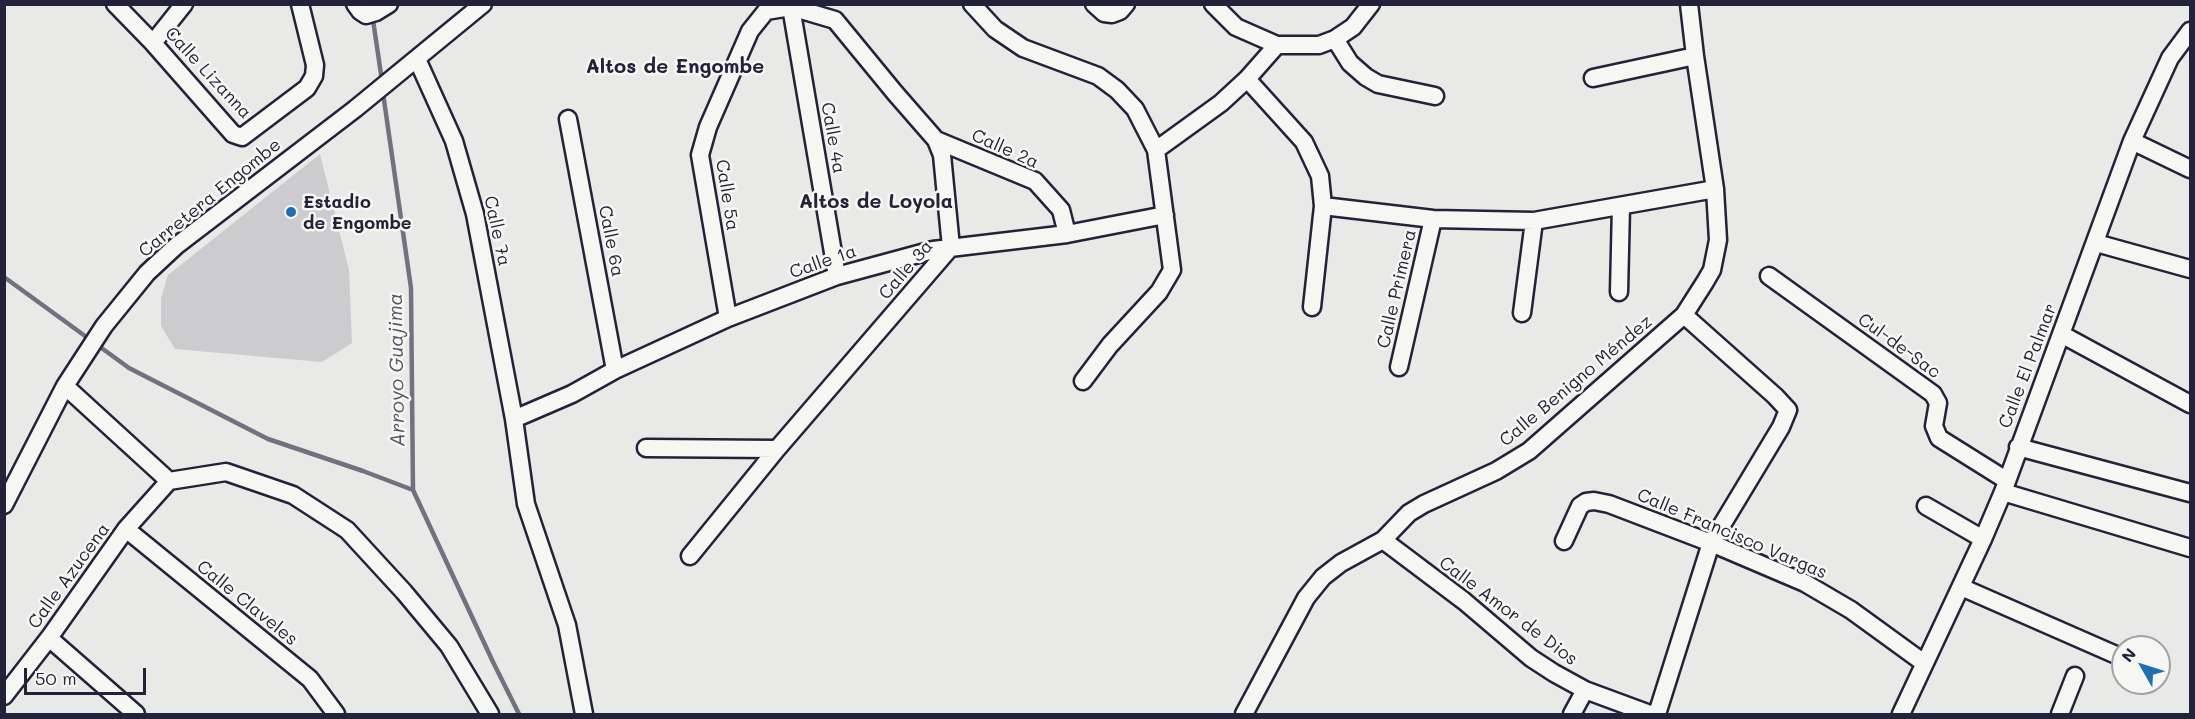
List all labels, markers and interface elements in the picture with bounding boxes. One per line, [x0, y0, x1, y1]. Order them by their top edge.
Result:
street label: Calle Lizanna [160, 23, 256, 123]
district label: Altos de Engombe [586, 55, 764, 79]
street label: Calle 4a [816, 101, 850, 175]
street label: Calle 2a [968, 125, 1042, 173]
street label: Carretera Engombe [135, 134, 285, 262]
street label: Calle 5a [711, 158, 743, 232]
district label: Altos de Loyola [799, 190, 953, 214]
place label: Estadio de Engombe [303, 191, 412, 234]
street label: Calle 7a [479, 194, 515, 268]
street label: Calle 6a [594, 204, 628, 278]
marker: Estadio de Engombe [284, 205, 298, 219]
street label: Calle Primera [1373, 227, 1421, 351]
street label: Calle 3a [874, 236, 938, 304]
street label: Calle 1a [787, 241, 859, 283]
water label: Arroyo Guajima [384, 293, 410, 447]
street label: Calle El Palmar [1994, 301, 2062, 431]
street label: Cul-de-Sac [1853, 309, 1945, 383]
street label: Calle Benigno Méndez [1495, 311, 1657, 451]
street label: Calle Francisco Vargas [1634, 484, 1830, 584]
street label: Calle Azucena [23, 519, 115, 633]
street label: Calle Amor de Dios [1434, 552, 1582, 670]
street label: Calle Claveles [192, 556, 302, 650]
north arrow [2111, 635, 2171, 695]
text: N [2116, 643, 2140, 666]
scale bar [27, 656, 148, 694]
text: 50 m [35, 666, 77, 690]

